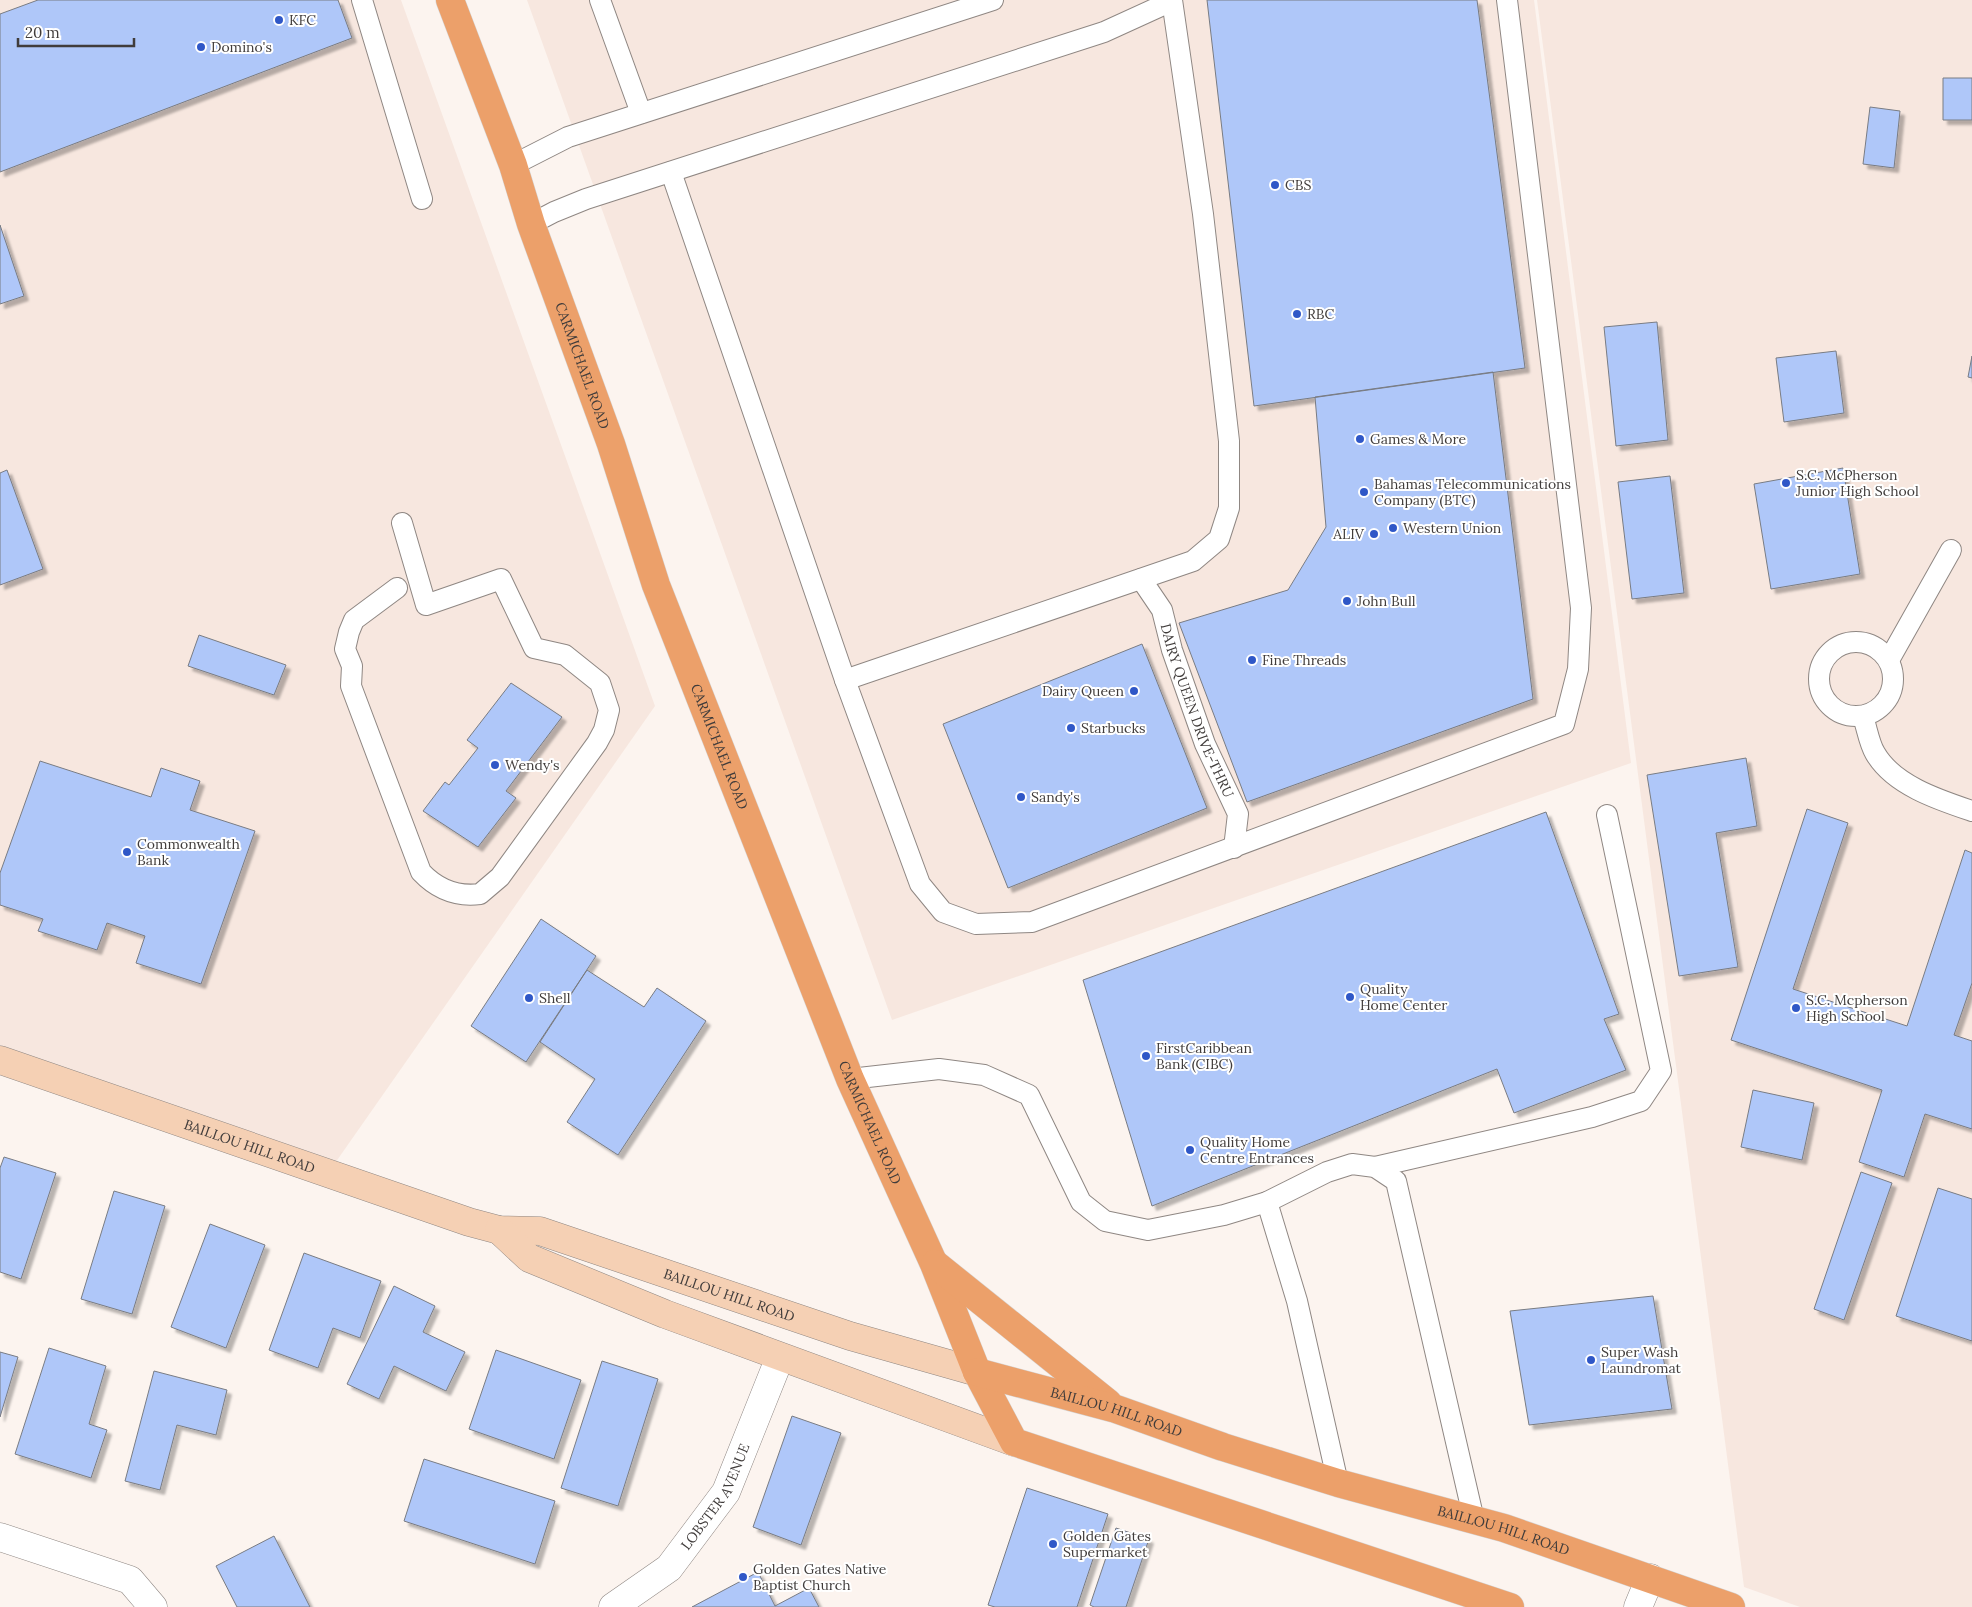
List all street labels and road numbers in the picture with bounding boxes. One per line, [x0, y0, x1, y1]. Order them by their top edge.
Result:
street label: CARMICHAEL ROAD [551, 300, 614, 431]
street label: DAIRY QUEEN DRIVE-THRU [1157, 622, 1238, 801]
street label: CARMICHAEL ROAD [687, 681, 752, 812]
street label: CARMICHAEL ROAD [835, 1058, 906, 1187]
street label: BAILLOU HILL ROAD [182, 1115, 317, 1177]
street label: BAILLOU HILL ROAD [661, 1265, 797, 1326]
street label: BAILLOU HILL ROAD [1048, 1383, 1185, 1441]
street label: LOBSTER AVENUE [677, 1440, 754, 1553]
street label: BAILLOU HILL ROAD [1435, 1501, 1572, 1559]

